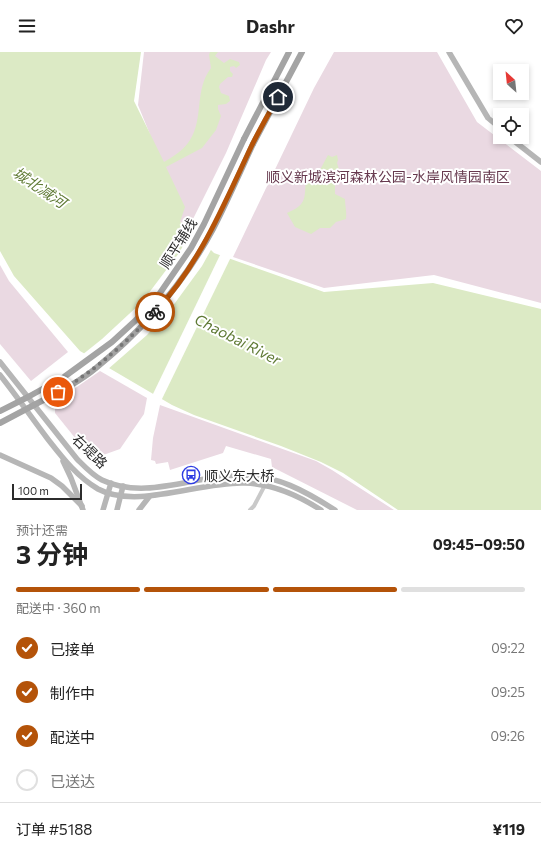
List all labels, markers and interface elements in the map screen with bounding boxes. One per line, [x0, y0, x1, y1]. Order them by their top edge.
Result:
icon: menu [16, 15, 38, 37]
text: Dashr [246, 15, 295, 37]
icon: heart [503, 15, 525, 37]
north arrow [493, 64, 529, 100]
map controls [493, 64, 529, 144]
pin [261, 80, 295, 114]
icon: home [267, 86, 289, 108]
button: locate [493, 108, 529, 144]
water label: 城北减河 [10, 163, 72, 213]
park label: 顺义新城滨河森林公园-水岸风情园南区 [266, 168, 510, 185]
street label: 顺平辅线 [156, 215, 200, 271]
courier [135, 292, 175, 332]
icon: bike [144, 301, 166, 323]
water label: Chaobai River [192, 310, 285, 369]
pin [41, 375, 75, 409]
icon: bag [47, 381, 69, 403]
street label: 右堤路 [69, 430, 111, 472]
bus stop icon: 顺义东大桥 [181, 465, 201, 485]
place label: 顺义东大桥 [204, 467, 274, 484]
scale bar [12, 482, 82, 501]
text: 100 m [18, 484, 49, 497]
text: 预计还需 [16, 522, 68, 538]
text: 09:45–09:50 [433, 535, 525, 553]
text: 3 分钟 [16, 538, 88, 569]
text: 配送中 · 360 m [16, 600, 101, 616]
icon: check [16, 637, 38, 659]
text: 已接单 [50, 640, 95, 658]
text: 09:22 [491, 640, 525, 656]
icon: check [16, 681, 38, 703]
text: 制作中 [50, 684, 95, 702]
text: 09:25 [491, 684, 525, 700]
icon: check [16, 725, 38, 747]
text: 配送中 [50, 728, 95, 746]
text: 09:26 [490, 728, 525, 744]
text: 已送达 [50, 772, 95, 790]
text: 订单 #5188 [16, 820, 92, 838]
text: ¥119 [493, 820, 525, 838]

